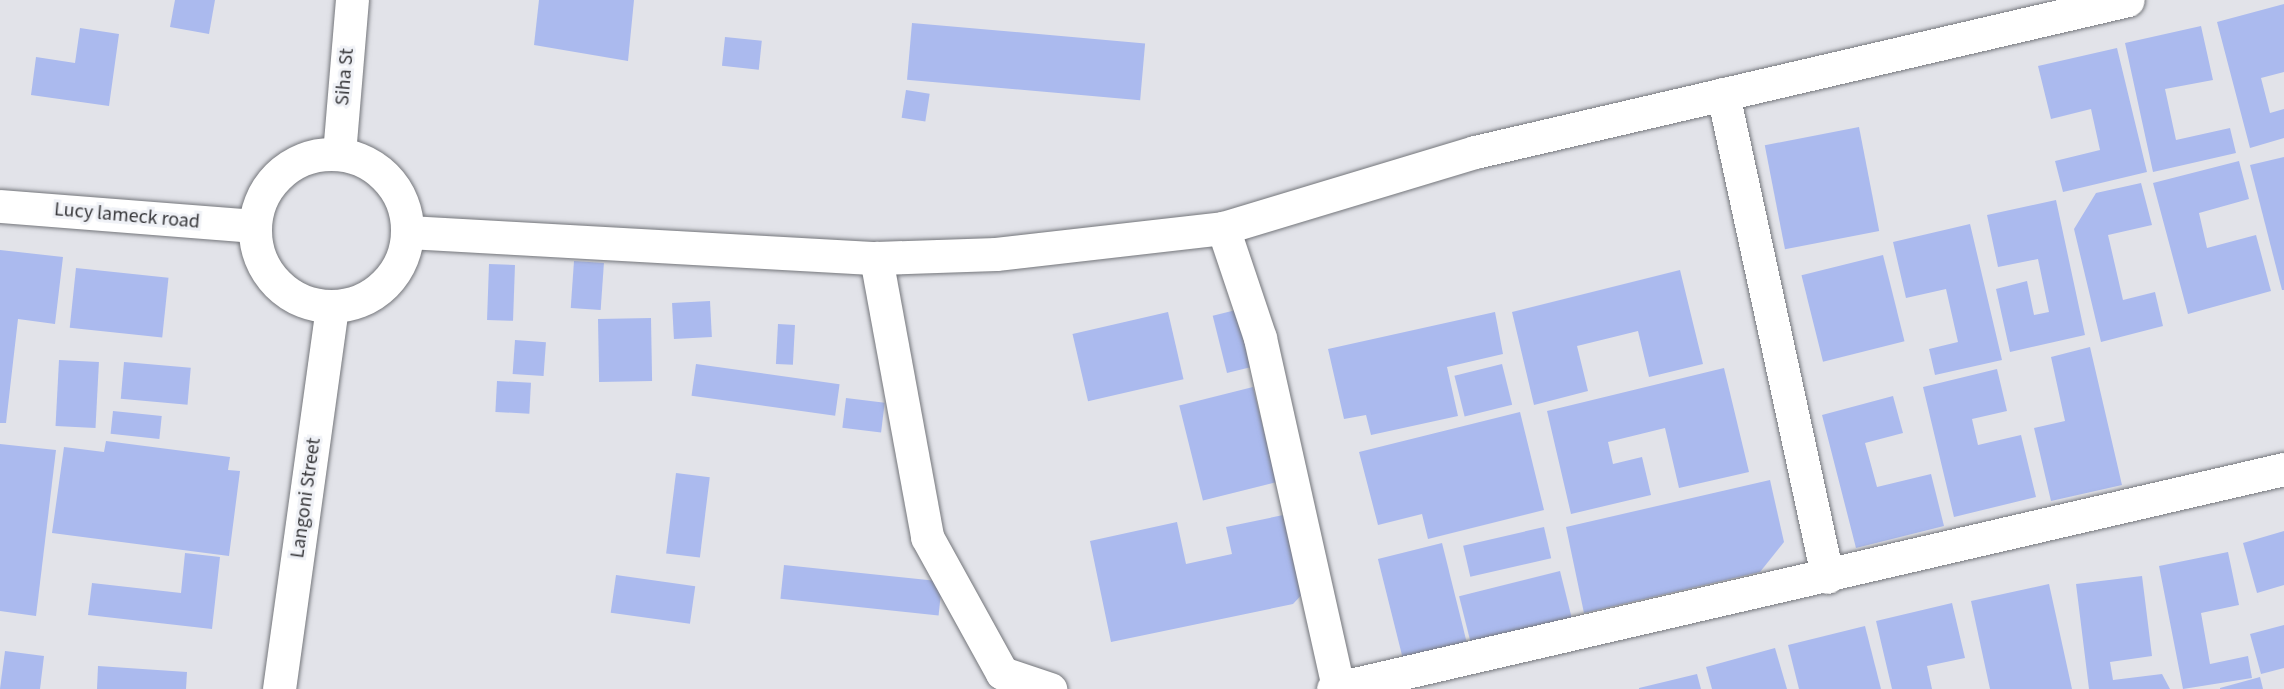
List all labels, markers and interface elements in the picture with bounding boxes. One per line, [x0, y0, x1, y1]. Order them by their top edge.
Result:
street label: Siha St [331, 47, 359, 107]
street label: Lucy lameck road [53, 198, 201, 234]
street label: Langoni Street [286, 436, 326, 560]

